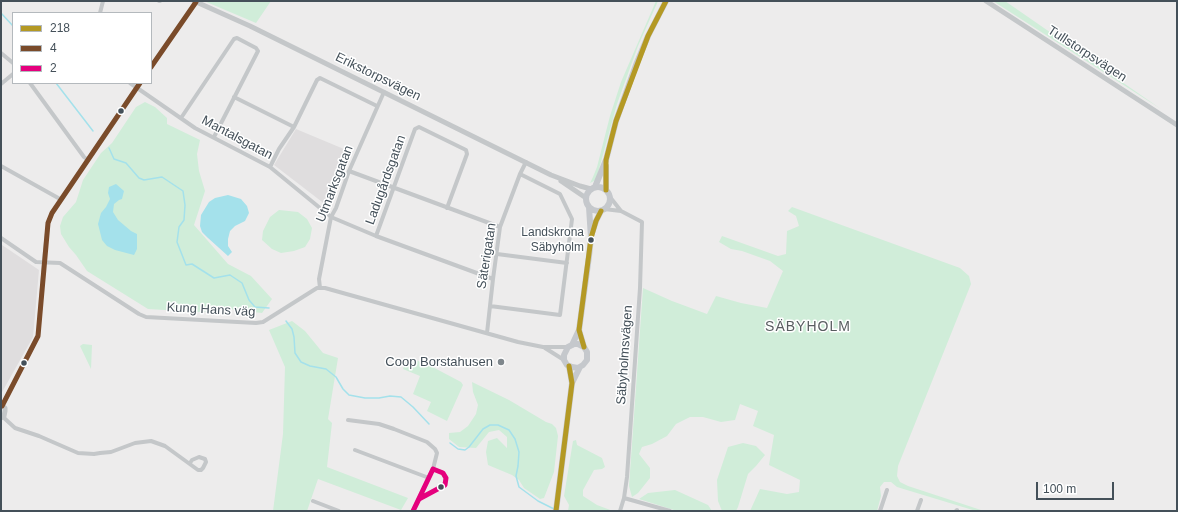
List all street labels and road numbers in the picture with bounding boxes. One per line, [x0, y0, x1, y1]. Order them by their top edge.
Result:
street label: Tullstorpsvägen [1044, 23, 1130, 85]
street label: Erikstorpsvägen [333, 50, 423, 104]
street label: Mantalsgatan [199, 113, 275, 163]
street label: Ladugårdsgatan [363, 133, 409, 227]
street label: Utmarksgatan [313, 143, 357, 225]
street label: Säterigatan [474, 222, 500, 290]
street label: Kung Hans väg [166, 300, 256, 320]
street label: Säbyholmsvägen [614, 305, 636, 405]

